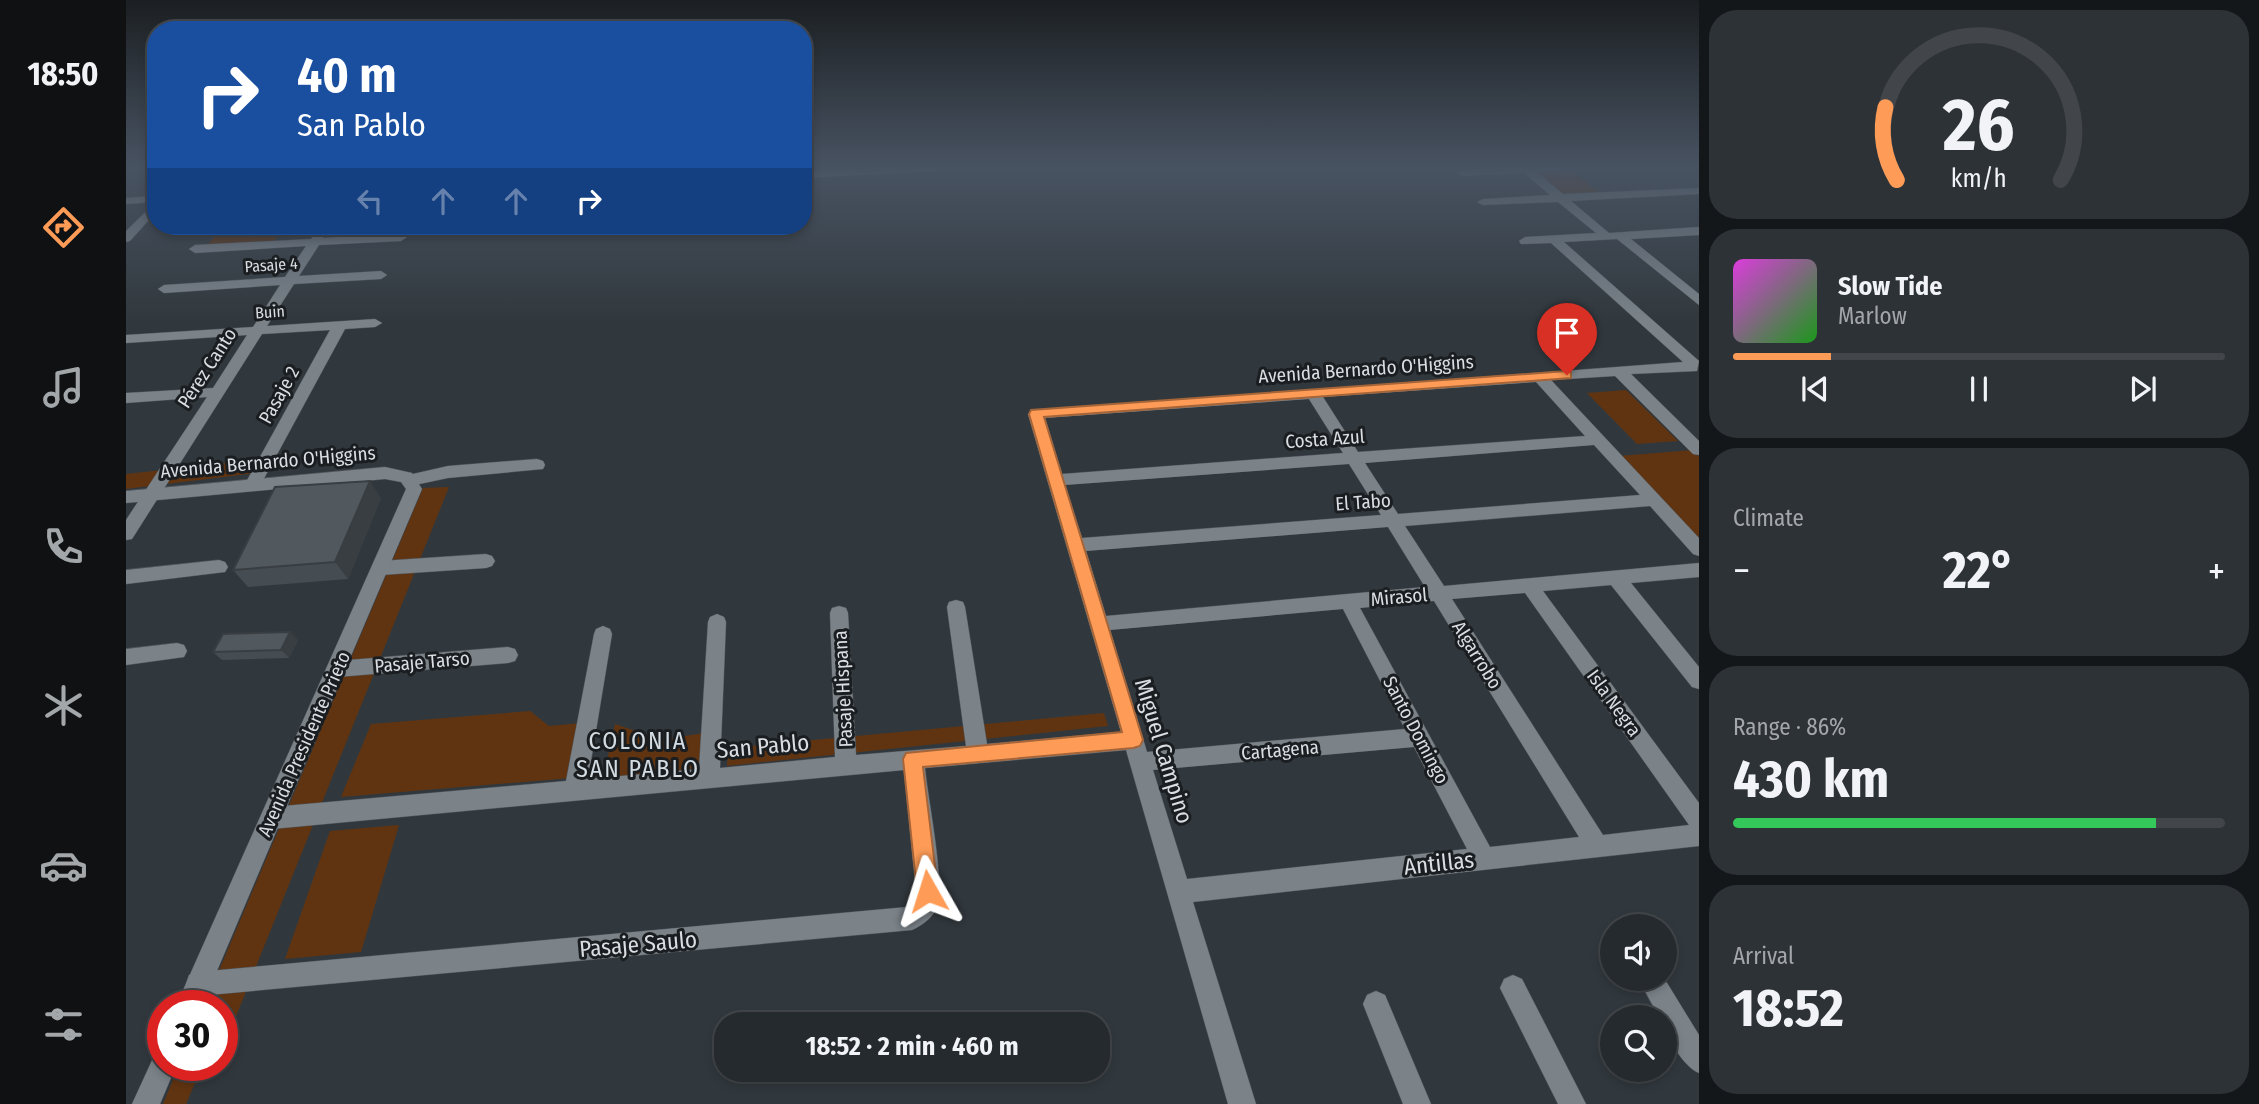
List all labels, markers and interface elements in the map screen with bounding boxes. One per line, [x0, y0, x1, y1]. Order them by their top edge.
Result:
text: 40 m [297, 46, 397, 105]
icon: right [182, 49, 273, 140]
text: 18:50 [27, 55, 99, 93]
text: 26 [1942, 83, 2015, 170]
text: San Pablo [297, 106, 426, 144]
text: km/h [1951, 164, 2007, 194]
icon: left [351, 182, 389, 220]
icon: ahead [424, 182, 462, 220]
icon: ahead [497, 182, 535, 220]
icon: right [570, 182, 608, 220]
icon: directions [39, 203, 88, 252]
street label: Pasaje 4 [244, 254, 298, 276]
text: Slow Tide [1838, 271, 1942, 302]
street label: Buin [255, 301, 285, 323]
text: Marlow [1838, 302, 1907, 330]
pin [1537, 303, 1597, 375]
icon: arrive [1548, 314, 1586, 352]
street label: Pérez Canto [173, 324, 241, 412]
street label: Avenida Bernardo O'Higgins [1258, 350, 1474, 388]
street label: Pasaje 2 [254, 362, 304, 428]
icon: music [39, 363, 88, 412]
icon: previous [1796, 370, 1834, 408]
icon: pause [1960, 370, 1998, 408]
icon: next [2124, 370, 2162, 408]
street label: Costa Azul [1285, 425, 1365, 453]
street label: Avenida Bernardo O'Higgins [159, 441, 377, 483]
street label: El Tabo [1334, 489, 1392, 515]
text: Climate [1733, 504, 1804, 532]
icon: phone [39, 522, 88, 571]
text: 22° [1943, 539, 2015, 602]
text: − [1733, 548, 1750, 594]
text: + [2208, 548, 2225, 594]
street label: Mirasol [1370, 583, 1428, 611]
street label: Algarrobo [1447, 617, 1507, 693]
street label: Pasaje Hispana [828, 630, 858, 748]
street label: Pasaje Tarso [373, 646, 471, 678]
street label: Avenida Presidente Prieto [253, 648, 355, 840]
street label: Isla Negra [1582, 665, 1646, 741]
street label: Santo Domingo [1378, 672, 1454, 788]
street label: Miguel Campino [1129, 675, 1199, 827]
icon: climate [39, 681, 88, 730]
text: Range · 86% [1733, 713, 1846, 741]
district label: COLONIA SAN PABLO [576, 727, 700, 783]
street label: San Pablo [716, 728, 810, 764]
street label: Cartagena [1240, 735, 1320, 765]
text: 430 km [1733, 748, 1889, 811]
icon: car [39, 841, 88, 890]
street label: Antillas [1402, 845, 1476, 881]
position arrow [891, 854, 965, 928]
map controls [1600, 914, 1677, 1082]
button: sound [1600, 914, 1677, 991]
street label: Pasaje Saulo [578, 925, 698, 963]
text: Arrival [1733, 942, 1794, 970]
text: 18:52 [1733, 977, 1844, 1040]
speed limit sign: 30 [147, 990, 238, 1081]
icon: filters [39, 1000, 88, 1049]
button: search [1600, 1005, 1677, 1082]
text: 18:52 · 2 min · 460 m [806, 1031, 1018, 1062]

